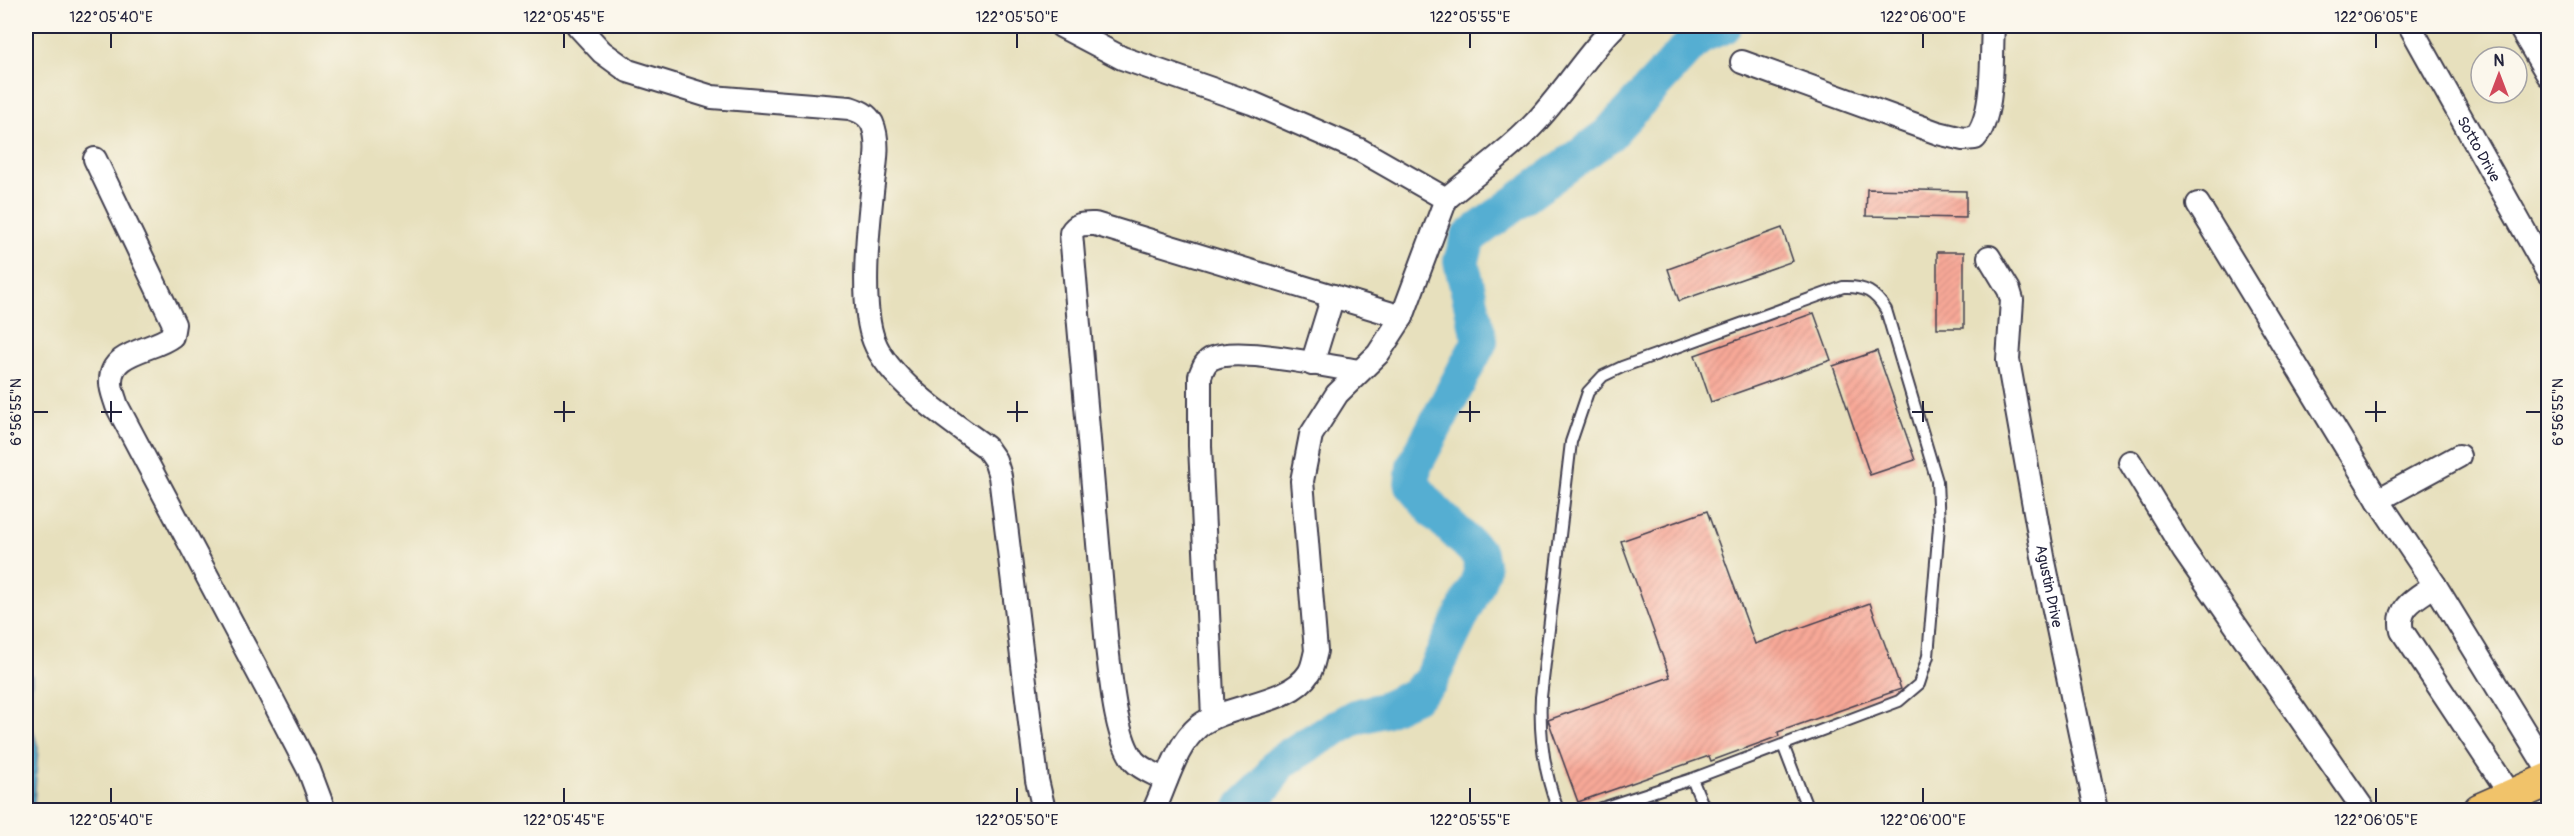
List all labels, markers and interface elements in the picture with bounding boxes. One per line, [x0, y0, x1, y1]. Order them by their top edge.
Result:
text: 122°05'40"E [69, 8, 153, 27]
text: 122°05'45"E [523, 8, 605, 27]
text: 122°05'50"E [976, 8, 1059, 27]
text: 122°05'55"E [1430, 8, 1511, 27]
text: 122°06'00"E [1880, 8, 1966, 27]
text: 122°06'05"E [2334, 8, 2418, 27]
north arrow [2469, 45, 2529, 105]
text: N [2494, 51, 2505, 71]
street label: Sotto Drive [2453, 113, 2505, 186]
text: 6°56'55"N [7, 378, 26, 446]
text: 6°56'55"N [2549, 378, 2568, 446]
street label: Agustin Drive [2032, 543, 2067, 630]
text: 122°05'40"E [69, 811, 153, 830]
text: 122°05'45"E [523, 811, 605, 830]
text: 122°05'50"E [976, 811, 1059, 830]
text: 122°05'55"E [1430, 811, 1511, 830]
text: 122°06'00"E [1880, 811, 1966, 830]
text: 122°06'05"E [2334, 811, 2418, 830]

